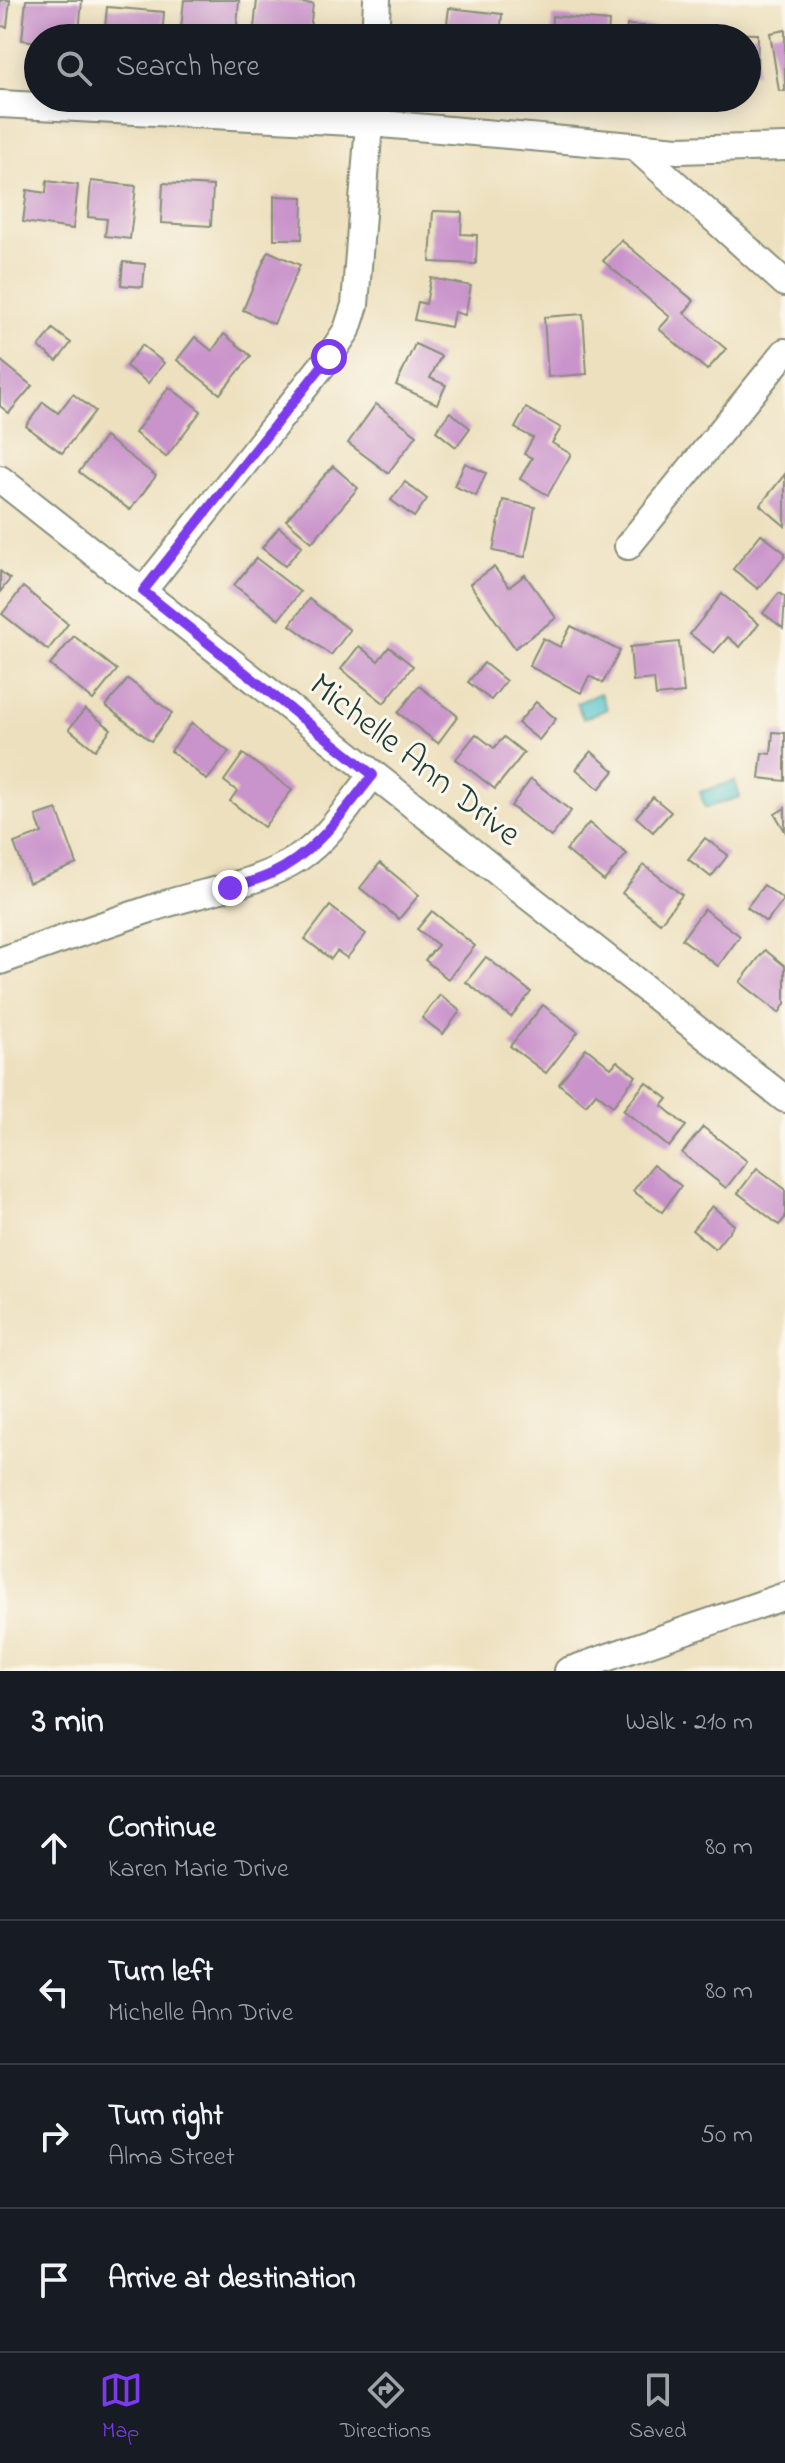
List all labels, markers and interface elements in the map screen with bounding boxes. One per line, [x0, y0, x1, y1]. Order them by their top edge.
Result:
search box [24, 24, 761, 112]
icon: search [52, 46, 96, 90]
text: Search here [116, 46, 260, 90]
route start [311, 339, 347, 375]
street label: Michelle Ann Drive [297, 661, 532, 861]
route end [212, 870, 248, 906]
text: 3 min [32, 1698, 104, 1748]
text: Walk · 210 m [625, 1704, 753, 1742]
text: Continue [108, 1807, 216, 1851]
icon: ahead [32, 1826, 76, 1870]
text: 80 m [705, 1829, 753, 1867]
text: Karen Marie Drive [108, 1851, 289, 1889]
text: Turn left [108, 1951, 213, 1995]
icon: left [32, 1970, 76, 2014]
text: 80 m [705, 1973, 753, 2011]
text: Michelle Ann Drive [108, 1995, 293, 2033]
text: Turn right [108, 2095, 223, 2139]
icon: right [32, 2114, 76, 2158]
text: 50 m [700, 2117, 753, 2155]
text: Alma Street [108, 2139, 235, 2177]
icon: arrive [32, 2258, 76, 2302]
text: Arrive at destination [108, 2258, 356, 2302]
tab: Map [99, 2368, 143, 2448]
tab: Directions [340, 2368, 432, 2448]
tab: Saved [629, 2368, 686, 2448]

